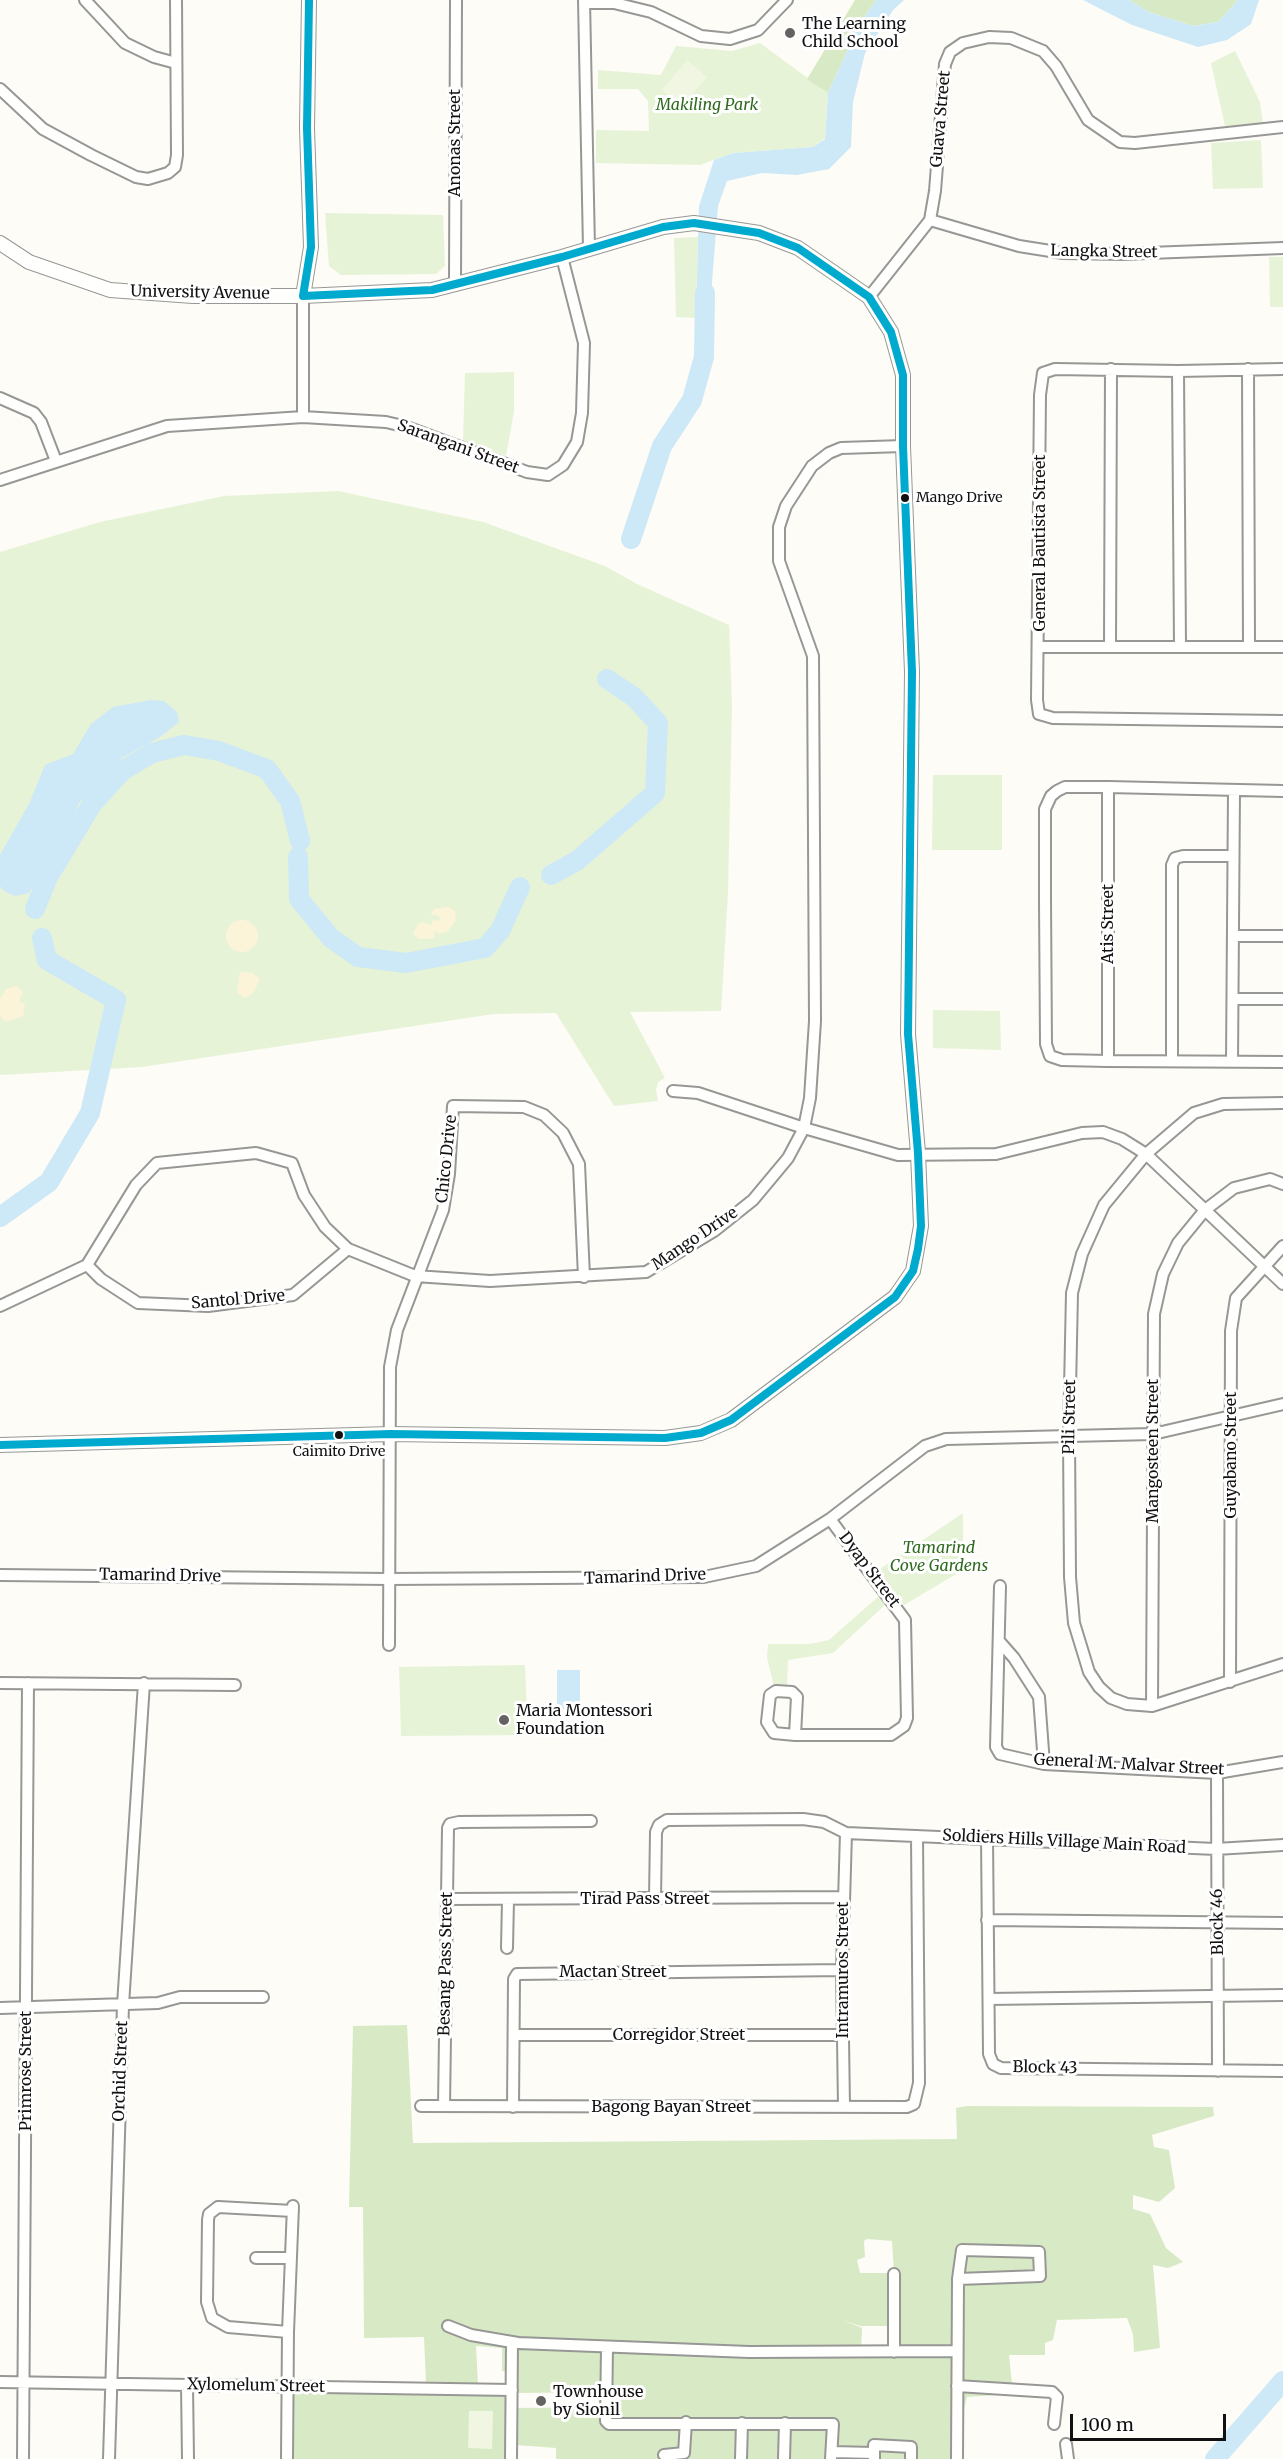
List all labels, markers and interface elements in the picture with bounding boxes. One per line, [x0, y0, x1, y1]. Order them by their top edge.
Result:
place label: The Learning Child School [802, 14, 906, 52]
marker: The Learning Child School [783, 26, 797, 40]
street label: Guava Street [927, 70, 955, 168]
street label: Anonas Street [445, 89, 465, 197]
park label: Makiling Park [656, 95, 758, 115]
street label: Langka Street [1050, 241, 1158, 263]
street label: University Avenue [130, 282, 270, 304]
street label: Sarangani Street [395, 416, 521, 478]
street label: General Bautista Street [1030, 454, 1050, 632]
place label: Mango Drive [916, 490, 1003, 506]
marker: Mango Drive [899, 492, 911, 504]
street label: Atis Street [1098, 884, 1118, 964]
street label: Chico Drive [433, 1114, 461, 1204]
street label: Mango Drive [649, 1203, 741, 1275]
street label: Santol Drive [190, 1286, 286, 1314]
street label: Pili Street [1060, 1379, 1080, 1455]
street label: Mangosteen Street [1143, 1379, 1163, 1523]
street label: Guyabano Street [1221, 1392, 1241, 1518]
marker: Caimito Drive [333, 1429, 345, 1441]
place label: Caimito Drive [293, 1444, 385, 1460]
street label: Dyap Street [834, 1529, 904, 1611]
park label: Tamarind Cove Gardens [890, 1538, 988, 1576]
street label: Tamarind Drive [99, 1565, 221, 1587]
street label: Tamarind Drive [584, 1565, 706, 1589]
place label: Maria Montessori Foundation [516, 1701, 652, 1739]
marker: Maria Montessori Foundation [497, 1713, 511, 1727]
street label: General M. Malvar Street [1033, 1750, 1225, 1780]
street label: Soldiers Hills Village Main Road [942, 1826, 1186, 1858]
street label: Tirad Pass Street [580, 1889, 710, 1909]
street label: Block 46 [1208, 1889, 1228, 1955]
street label: Besang Pass Street [435, 1892, 457, 2036]
street label: Intramuros Street [833, 1902, 853, 2038]
street label: Mactan Street [559, 1962, 667, 1982]
street label: Primrose Street [16, 2011, 36, 2131]
street label: Orchid Street [110, 2020, 132, 2122]
street label: Corregidor Street [613, 2025, 745, 2045]
street label: Block 43 [1012, 2058, 1078, 2078]
street label: Bagong Bayan Street [591, 2097, 751, 2117]
street label: Xylomelum Street [187, 2375, 325, 2397]
place label: Townhouse by Sionil [553, 2382, 643, 2420]
marker: Townhouse by Sionil [534, 2394, 548, 2408]
scale bar [1073, 2402, 1229, 2440]
text: 100 m [1081, 2413, 1134, 2436]

